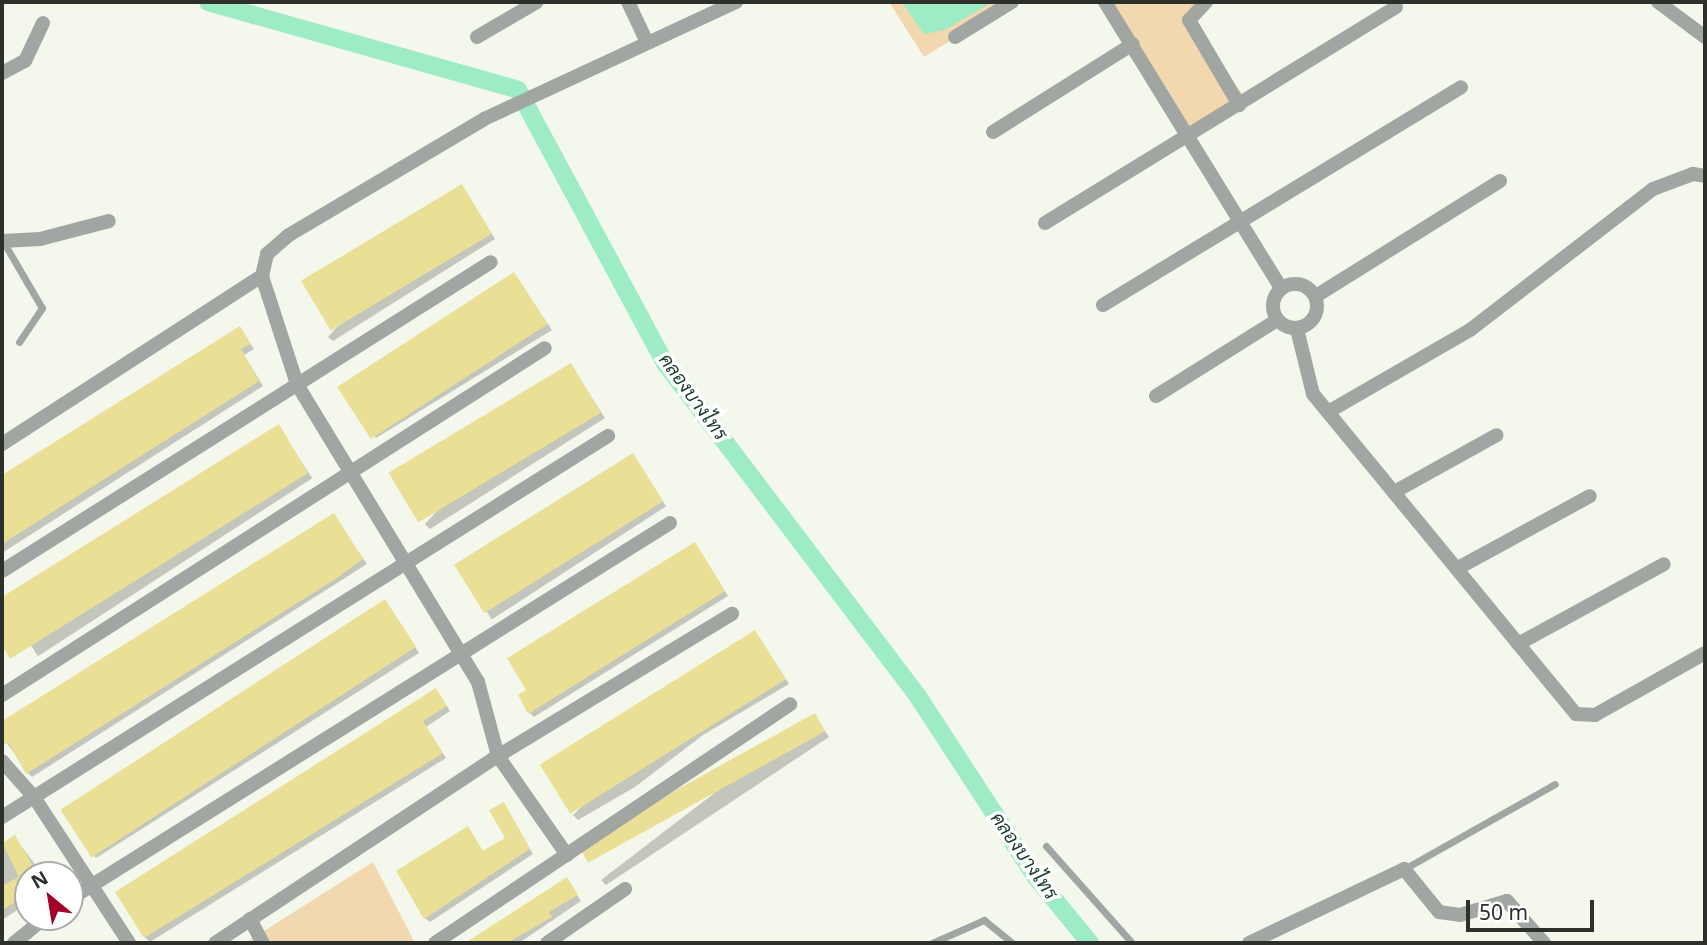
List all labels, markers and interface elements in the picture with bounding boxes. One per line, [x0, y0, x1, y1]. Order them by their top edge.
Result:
water label: คลองบางไทร [654, 349, 732, 445]
water label: คลองบางไทร [986, 808, 1062, 904]
north arrow [14, 861, 84, 931]
text: N [26, 864, 53, 895]
scale bar [1469, 886, 1597, 930]
text: 50 m [1479, 898, 1528, 926]

